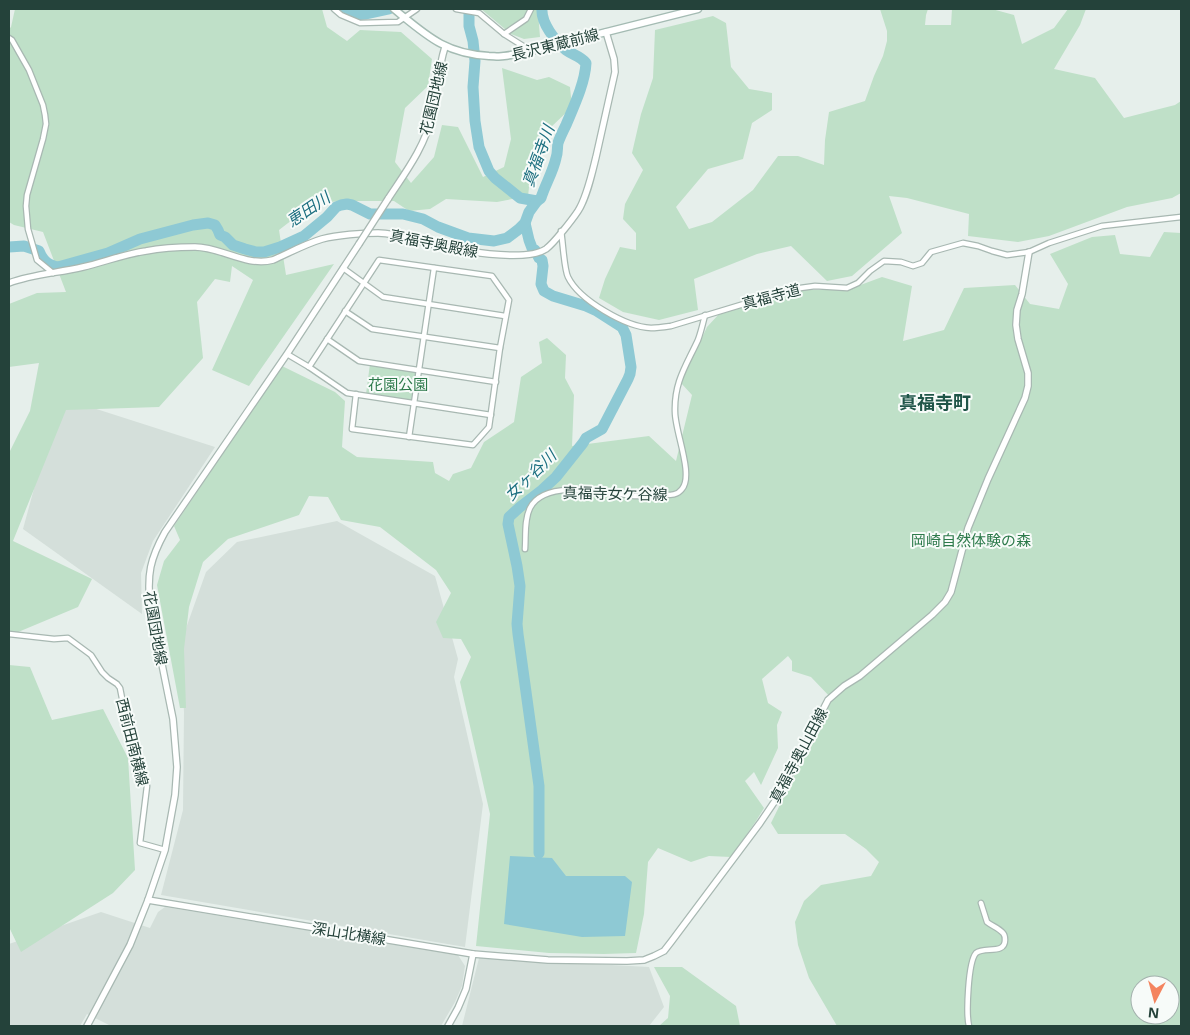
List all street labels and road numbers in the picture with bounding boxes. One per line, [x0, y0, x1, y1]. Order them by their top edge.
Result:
street label: 長沢東蔵前線 [509, 23, 601, 65]
street label: 花園団地線 [415, 59, 451, 137]
street label: 真福寺奥殿線 [388, 225, 480, 261]
street label: 真福寺道 [739, 279, 803, 313]
street label: 真福寺女ケ谷線 [562, 482, 668, 504]
street label: 花園団地線 [140, 589, 172, 667]
street label: 西前田南横線 [112, 696, 154, 788]
street label: 真福寺奥山田線 [765, 704, 831, 806]
street label: 深山北横線 [310, 917, 388, 949]

